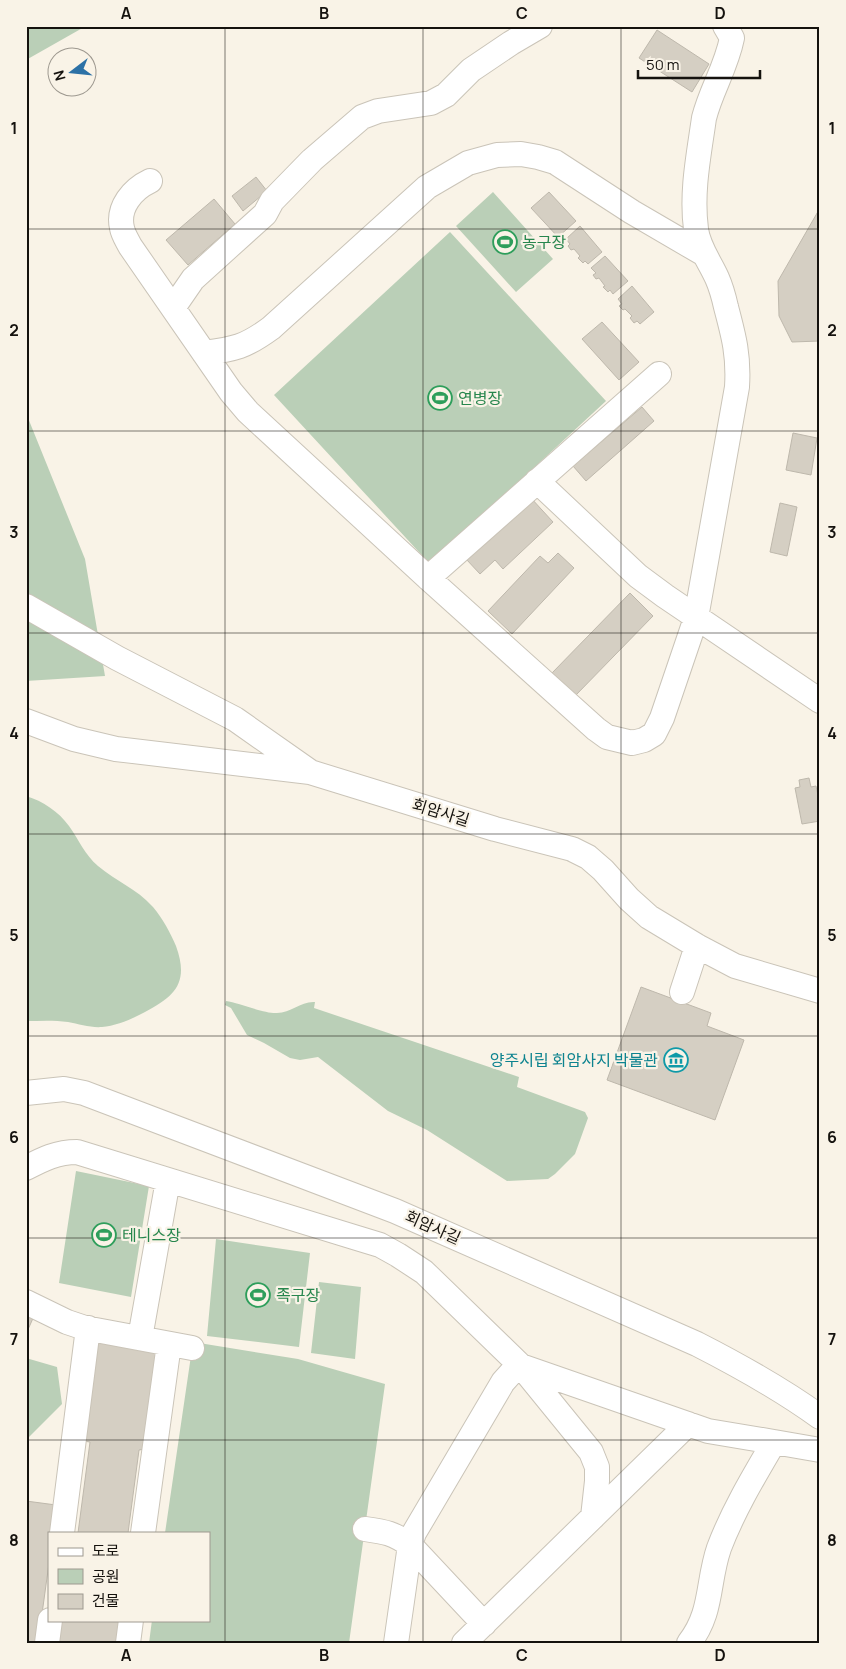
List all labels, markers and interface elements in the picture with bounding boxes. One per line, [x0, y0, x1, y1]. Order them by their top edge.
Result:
text: A [121, 2, 132, 24]
text: B [319, 2, 329, 24]
text: C [516, 2, 528, 24]
text: D [714, 2, 726, 24]
north arrow [48, 48, 98, 98]
scale bar [638, 48, 761, 80]
text: 50 m [646, 54, 680, 75]
text: N [49, 68, 70, 83]
text: 1 [10, 117, 18, 139]
text: 1 [828, 117, 836, 139]
sports icon: 농구장 [492, 229, 518, 255]
place label: 농구장 [522, 231, 566, 253]
text: 2 [9, 319, 19, 341]
text: 2 [827, 319, 837, 341]
sports icon: 연병장 [427, 385, 453, 411]
place label: 연병장 [458, 387, 502, 409]
text: 3 [9, 521, 19, 543]
text: 3 [827, 521, 837, 543]
text: 4 [9, 722, 19, 744]
text: 4 [827, 722, 837, 744]
street label: 회암사길 [410, 793, 472, 831]
text: 5 [9, 924, 19, 946]
text: 5 [827, 924, 837, 946]
museum icon: 양주시립 회암사지 박물관 [663, 1047, 689, 1073]
place label: 양주시립 회암사지 박물관 [490, 1049, 658, 1071]
text: 6 [9, 1126, 19, 1148]
text: 6 [827, 1126, 837, 1148]
street label: 회암사길 [402, 1205, 464, 1249]
sports icon: 테니스장 [91, 1222, 117, 1248]
place label: 테니스장 [122, 1224, 181, 1246]
sports icon: 족구장 [245, 1282, 271, 1308]
place label: 족구장 [276, 1284, 320, 1306]
text: 7 [10, 1328, 18, 1350]
text: 7 [828, 1328, 836, 1350]
text: 8 [9, 1529, 19, 1551]
text: 8 [827, 1529, 837, 1551]
legend [48, 1532, 210, 1622]
text: 도로 [92, 1540, 120, 1561]
text: 공원 [92, 1566, 120, 1587]
text: 건물 [92, 1590, 120, 1611]
text: A [121, 1644, 132, 1666]
text: B [319, 1644, 329, 1666]
text: C [516, 1644, 528, 1666]
text: D [714, 1644, 726, 1666]

